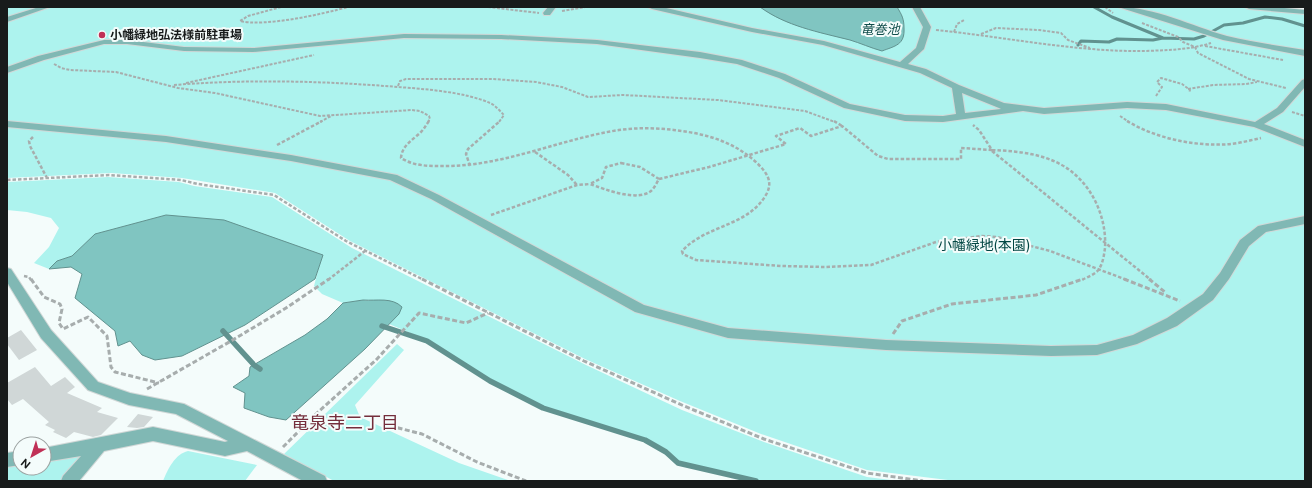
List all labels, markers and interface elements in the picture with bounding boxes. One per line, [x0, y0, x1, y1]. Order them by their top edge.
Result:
water label: 竜巻池 [860, 22, 901, 37]
place label: 小幡緑地弘法様前駐車場 [110, 28, 242, 42]
marker: 小幡緑地弘法様前駐車場 [97, 30, 107, 40]
park label: 小幡緑地(本園) [938, 237, 1030, 253]
district label: 竜泉寺二丁目 [291, 412, 399, 433]
north arrow [12, 436, 52, 476]
text: N [19, 456, 33, 471]

